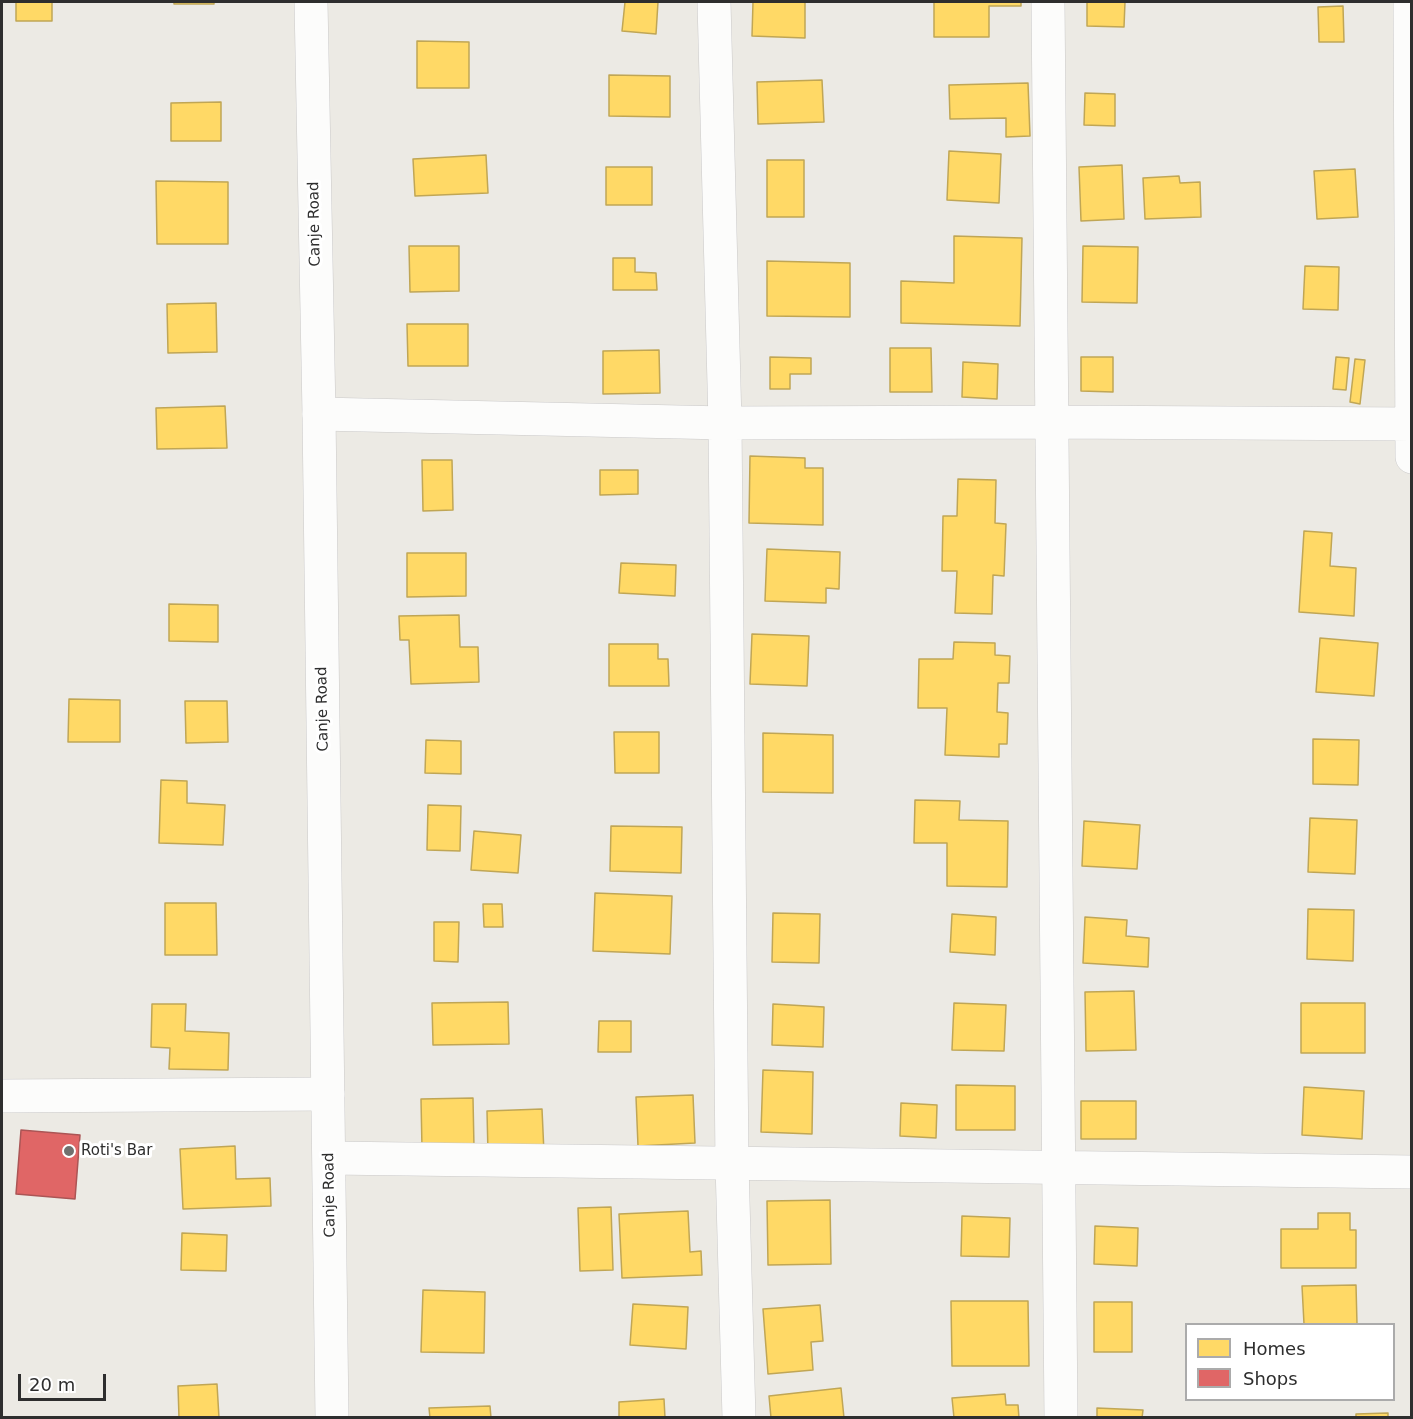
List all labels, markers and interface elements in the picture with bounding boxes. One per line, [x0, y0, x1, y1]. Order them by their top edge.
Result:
street label: Canje Road [305, 181, 325, 267]
street label: Canje Road [313, 666, 333, 752]
place label: Roti's Bar [81, 1142, 152, 1160]
marker: Roti's Bar [62, 1144, 76, 1158]
street label: Canje Road [320, 1152, 340, 1238]
legend [1185, 1323, 1395, 1401]
text: Homes [1243, 1338, 1306, 1359]
scale bar [21, 1362, 110, 1400]
text: Shops [1243, 1368, 1298, 1389]
text: 20 m [29, 1374, 75, 1395]

